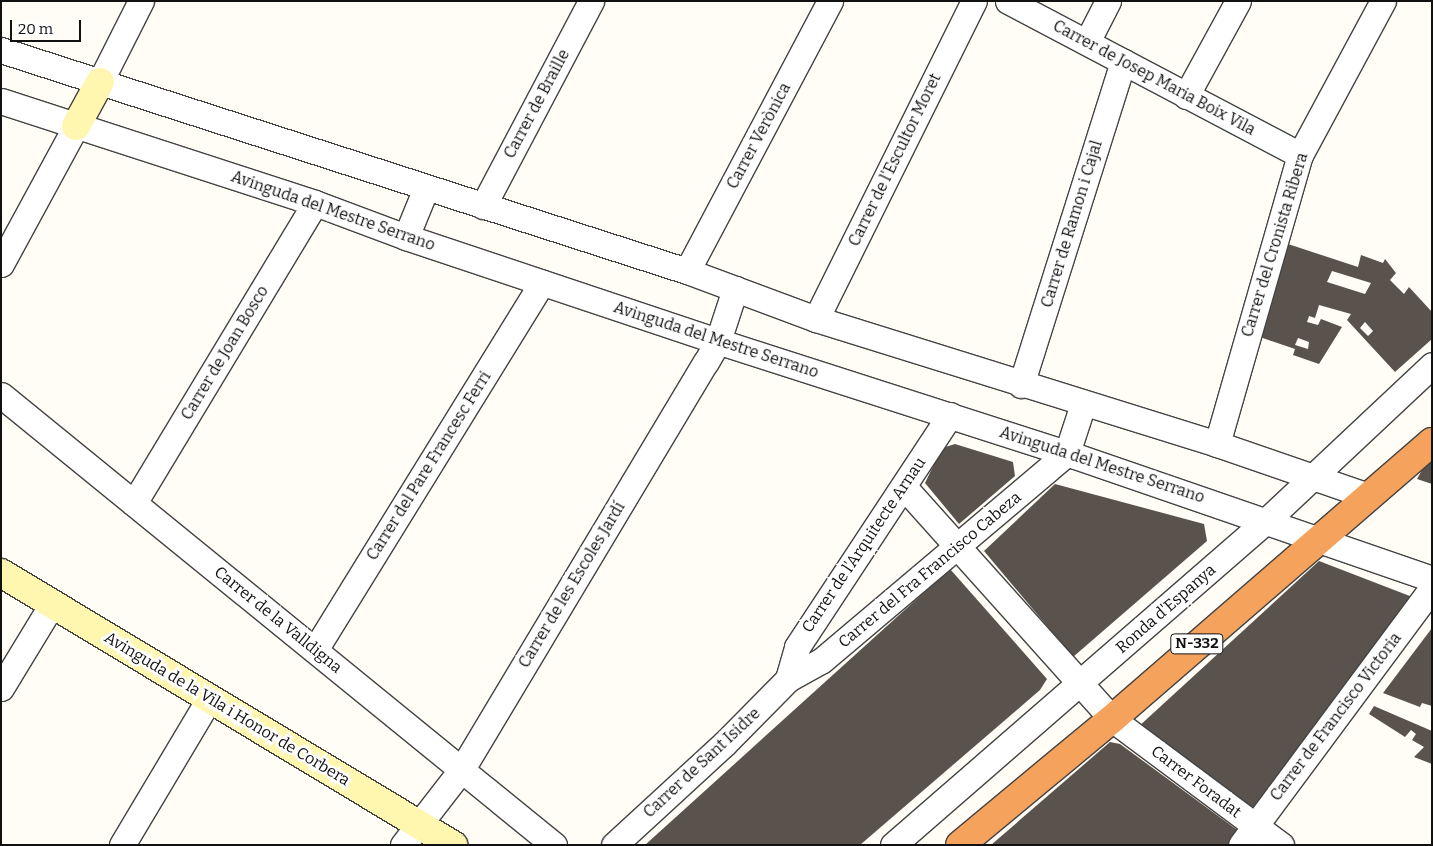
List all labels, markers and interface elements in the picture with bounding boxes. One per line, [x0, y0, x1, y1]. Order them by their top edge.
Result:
scale bar [12, 10, 84, 42]
street label: Carrer de Josep Maria Boix Vila [1050, 16, 1258, 140]
text: 20 m [18, 20, 53, 38]
street label: Carrer de Braille [500, 46, 574, 162]
street label: Carrer de l'Escultor Moret [845, 70, 945, 250]
street label: Carrer Verònica [723, 80, 795, 192]
street label: Carrer de Ramon i Cajal [1037, 138, 1107, 310]
street label: Carrer del Cronista Ribera [1238, 151, 1312, 339]
street label: Avinguda del Mestre Serrano [229, 167, 437, 255]
street label: Carrer de Joan Bosco [177, 282, 273, 424]
street label: Avinguda del Mestre Serrano [611, 298, 821, 382]
street label: Carrer del Pare Francesc Ferri [363, 368, 495, 564]
street label: Avinguda del Mestre Serrano [997, 423, 1207, 507]
street label: Carrer de l'Arquitecte Arnau [798, 454, 930, 636]
street label: Carrer del Fra Francisco Cabeza [835, 488, 1025, 652]
street label: Carrer de les Escoles Jardí [515, 499, 629, 671]
street label: Ronda d'Espanya [1112, 561, 1220, 657]
street label: Carrer de la Valldigna [210, 563, 346, 677]
street label: Avinguda de la Vila i Honor de Corbera [101, 628, 353, 790]
street label: Carrer de Francisco Victoria [1266, 629, 1406, 805]
road number: N-332 [1170, 632, 1224, 656]
street label: Carrer de Sant Isidre [640, 704, 764, 822]
street label: Carrer Foradat [1147, 742, 1245, 822]

